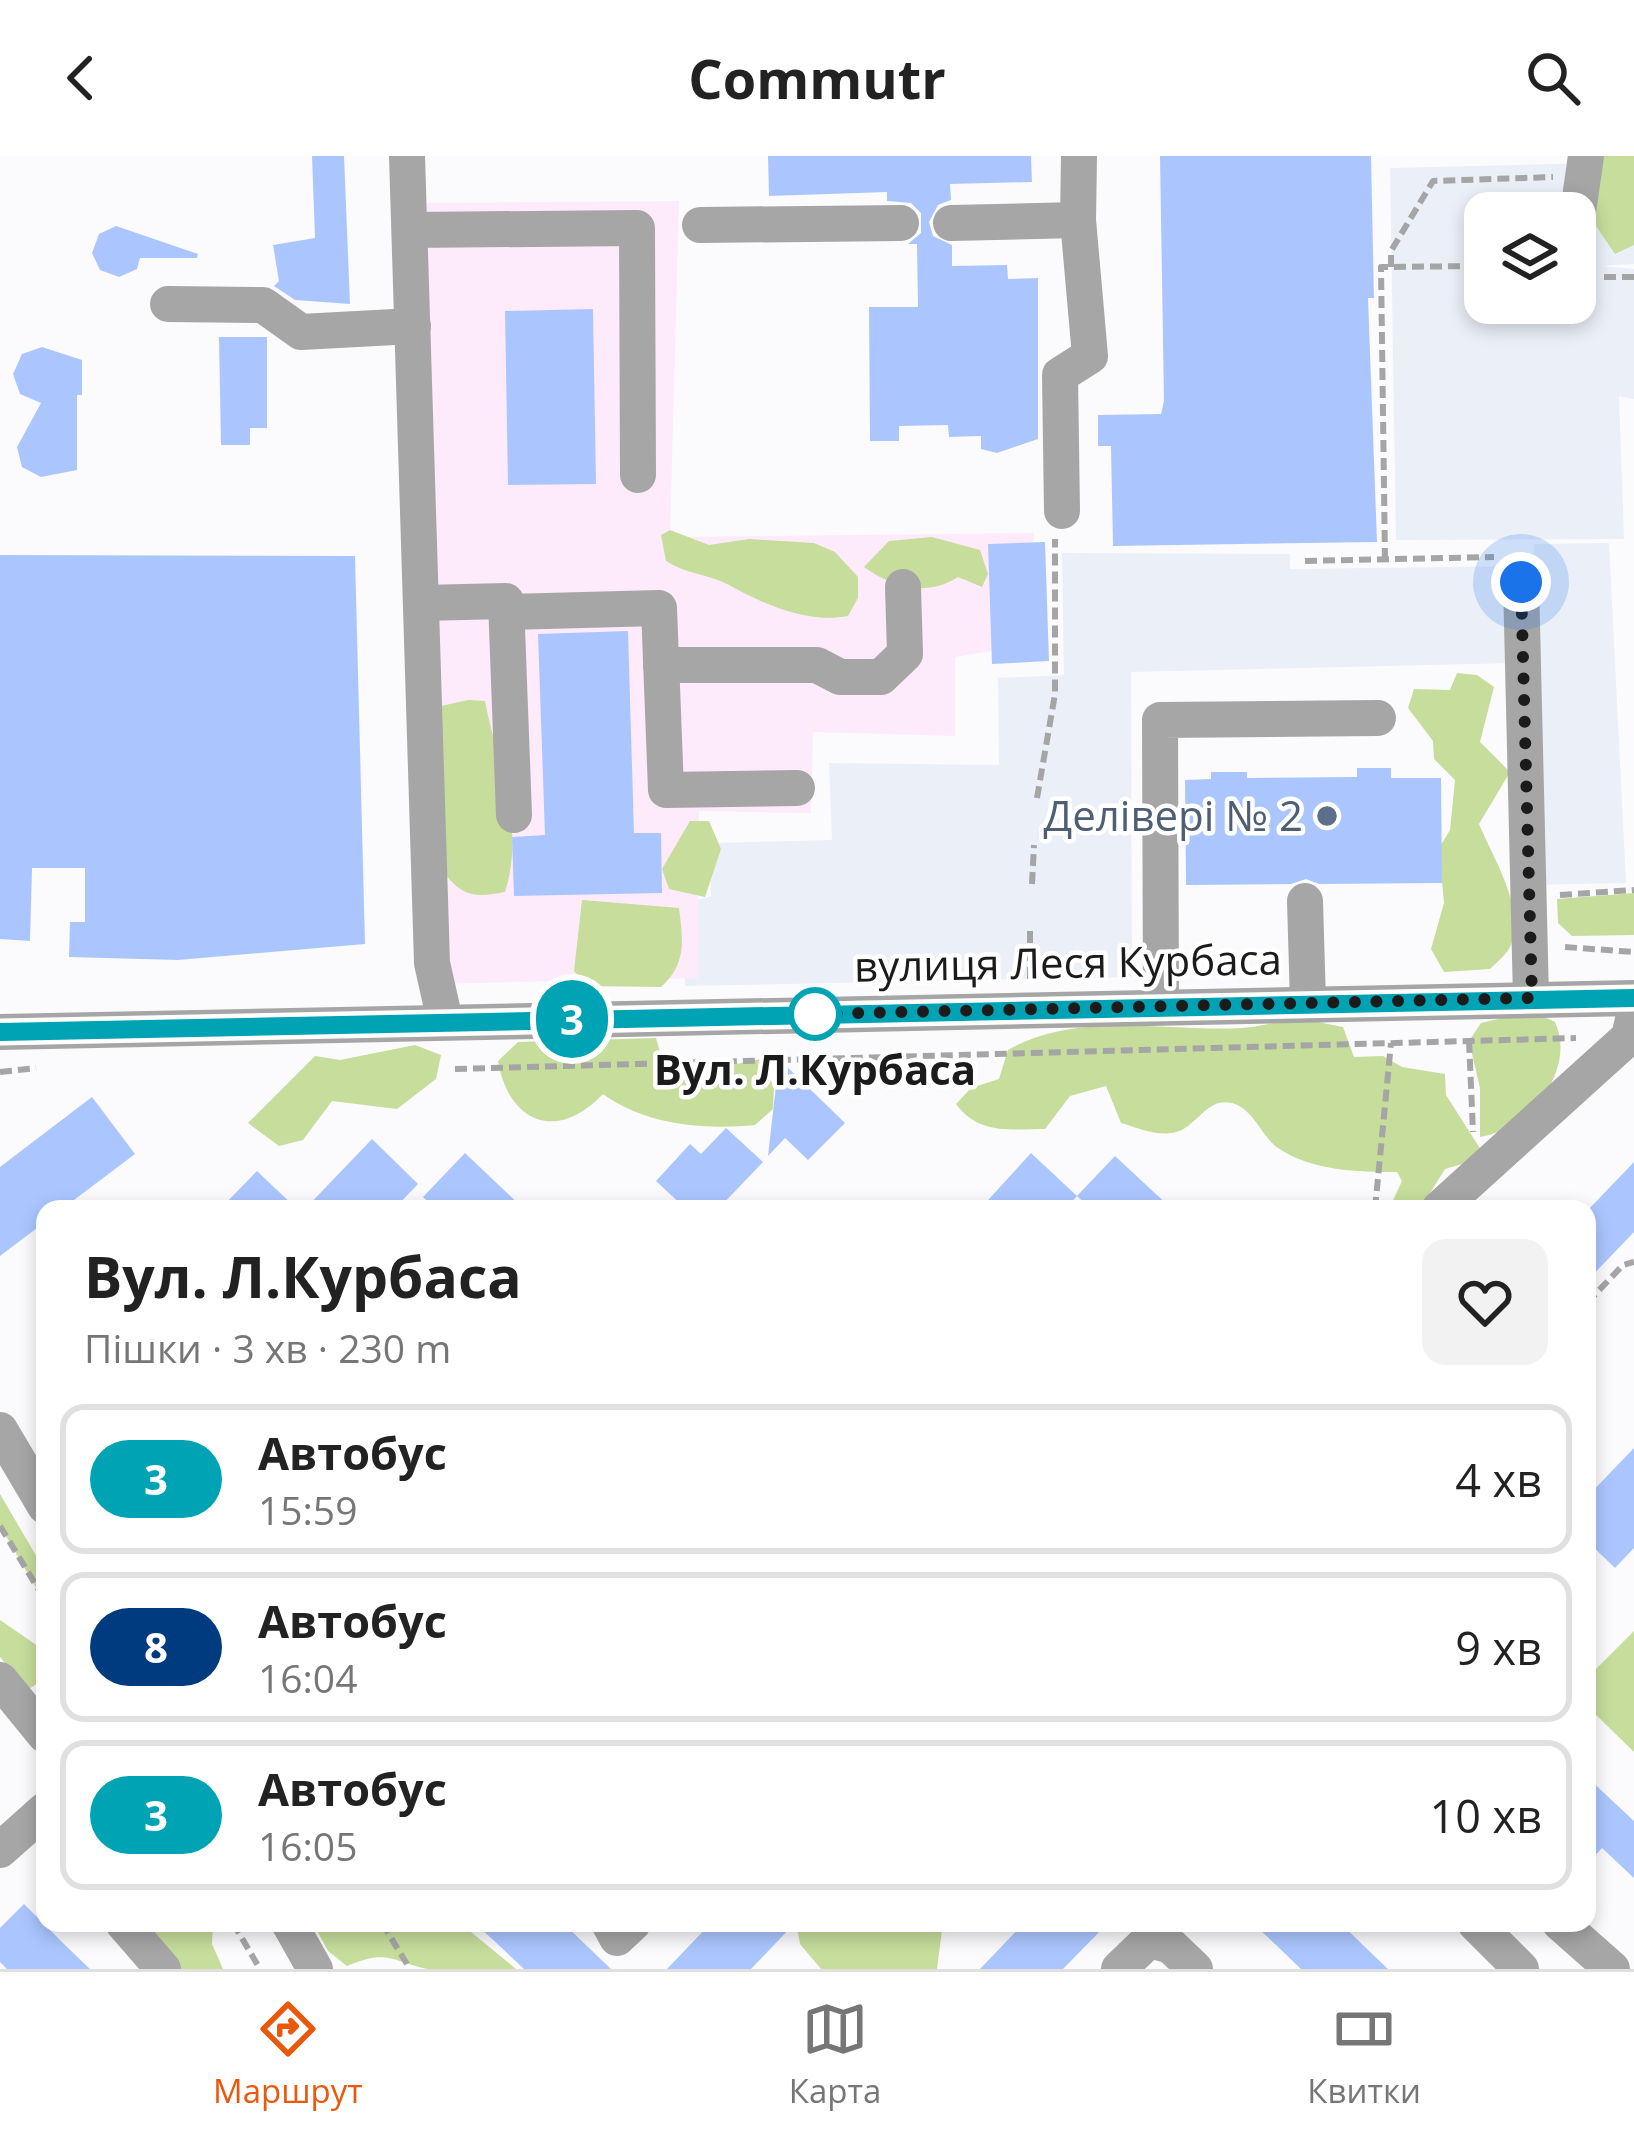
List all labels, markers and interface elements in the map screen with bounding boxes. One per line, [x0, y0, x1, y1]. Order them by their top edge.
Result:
text: Commutr [688, 41, 946, 115]
icon: back [48, 45, 114, 111]
icon: search [1520, 45, 1586, 111]
map controls [1464, 192, 1596, 324]
button: layers [1464, 192, 1596, 324]
your location [1491, 552, 1551, 612]
place label: Делівері № 2 [1043, 786, 1303, 843]
marker: Делівері № 2 [1314, 803, 1340, 829]
street label: вулиця Леся Курбаса [854, 929, 1282, 994]
line badge: 3 [533, 980, 611, 1058]
marker: Вул. Л.Курбаса [790, 989, 840, 1039]
text: 3 [560, 990, 584, 1047]
place label: Вул. Л.Курбаса [654, 1040, 976, 1097]
text: Вул. Л.Курбаса [84, 1237, 522, 1315]
button: heart [1422, 1239, 1548, 1365]
text: Пішки · 3 хв · 230 m [84, 1321, 451, 1374]
text: Автобус [258, 1422, 447, 1483]
text: 4 хв [1455, 1449, 1542, 1510]
text: 3 [144, 1450, 168, 1507]
text: 15:59 [258, 1483, 357, 1536]
text: Автобус [258, 1590, 447, 1651]
text: 9 хв [1455, 1617, 1542, 1678]
text: 8 [144, 1618, 168, 1675]
text: 16:04 [258, 1651, 357, 1704]
text: Автобус [258, 1758, 447, 1819]
text: 10 хв [1429, 1785, 1542, 1846]
text: 3 [144, 1786, 168, 1843]
text: 16:05 [258, 1819, 357, 1872]
tab: Маршрут [213, 1996, 363, 2113]
tab: Карта [789, 1996, 881, 2113]
tab: Квитки [1307, 1996, 1421, 2113]

